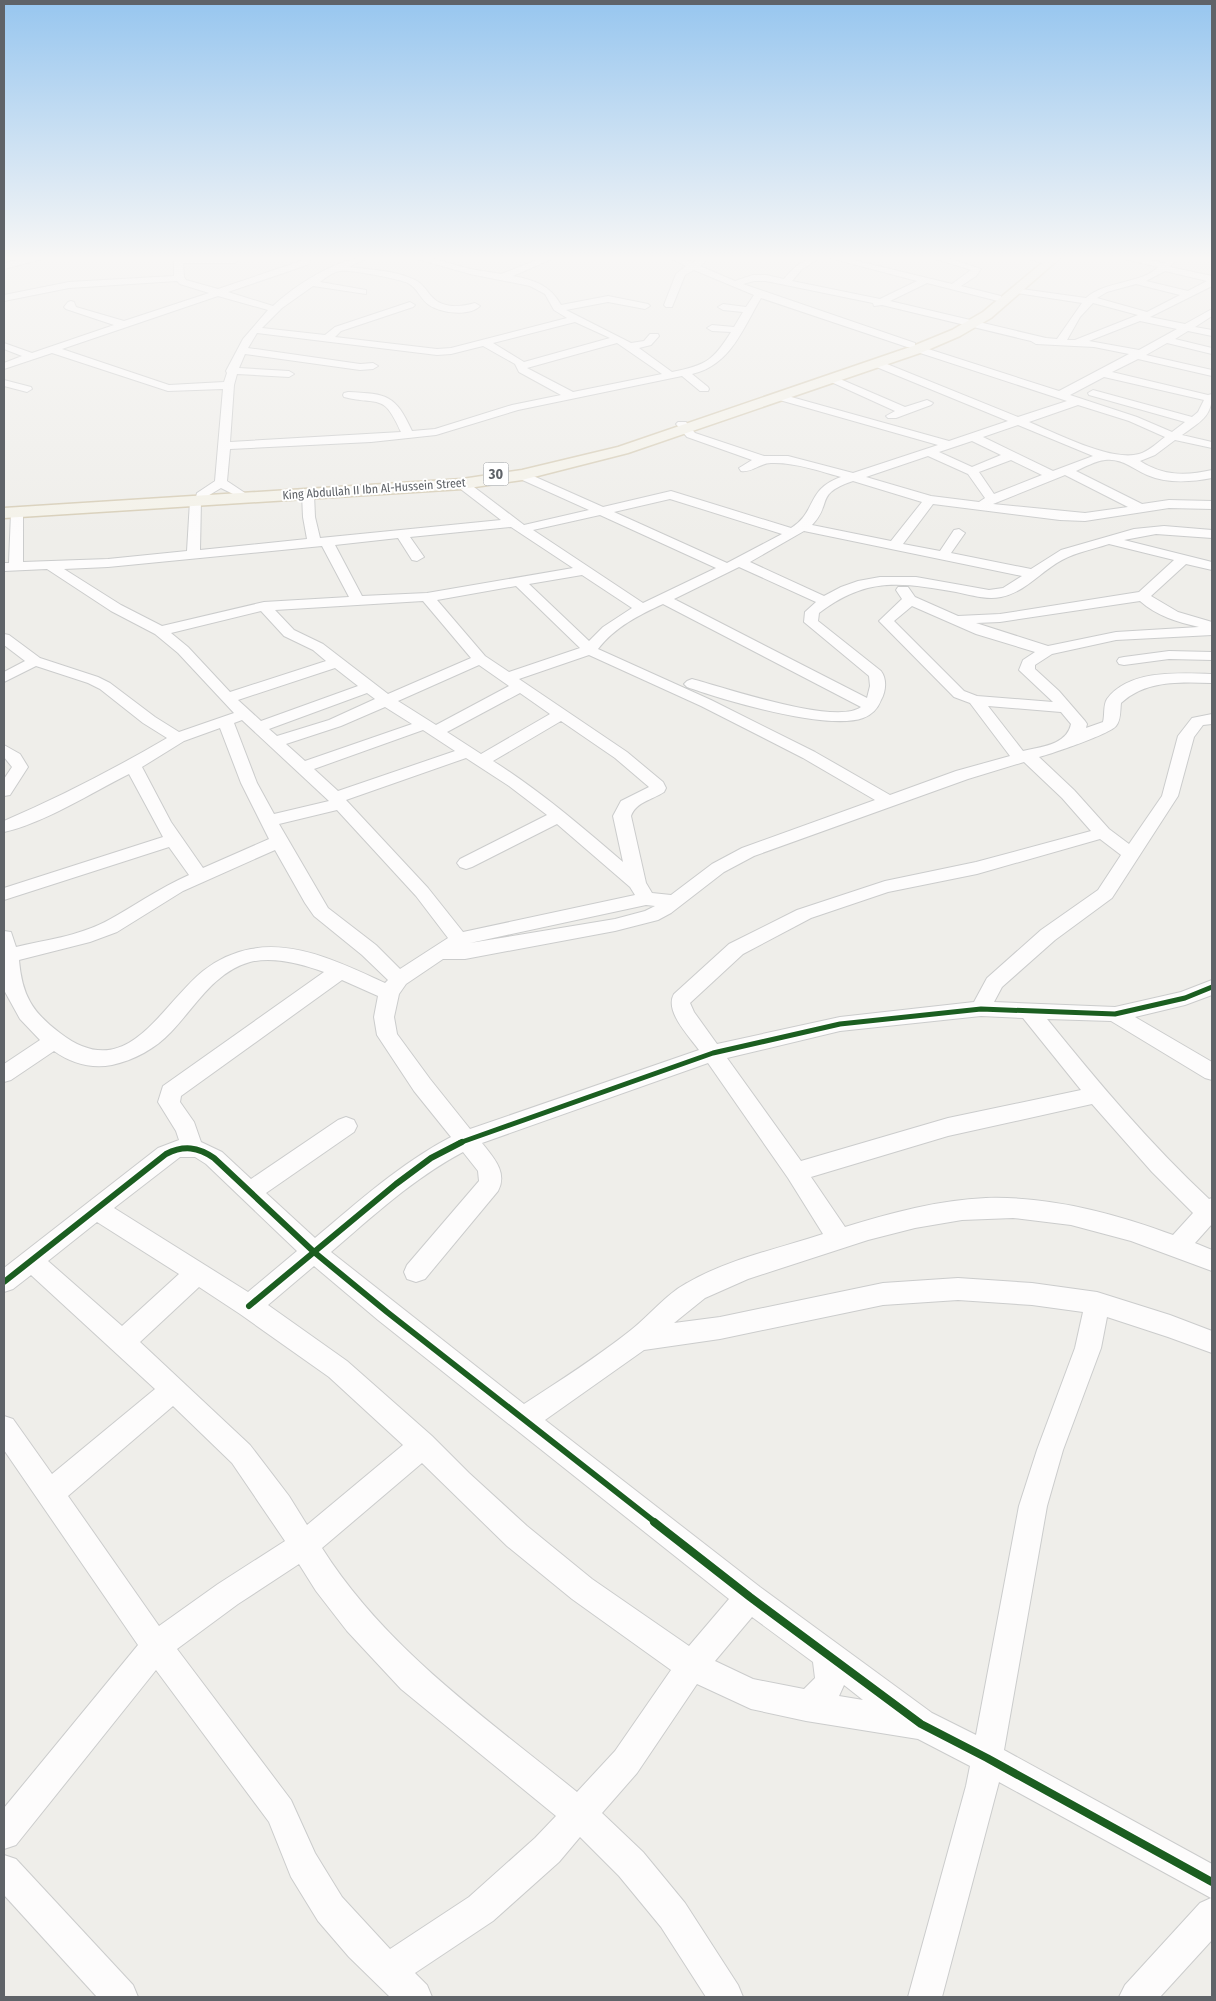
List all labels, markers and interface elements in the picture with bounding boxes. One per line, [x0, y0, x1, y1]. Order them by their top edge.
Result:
road number: 30 [484, 462, 508, 486]
street label: King Abdullah II Ibn Al-Hussein Street [282, 476, 466, 502]

